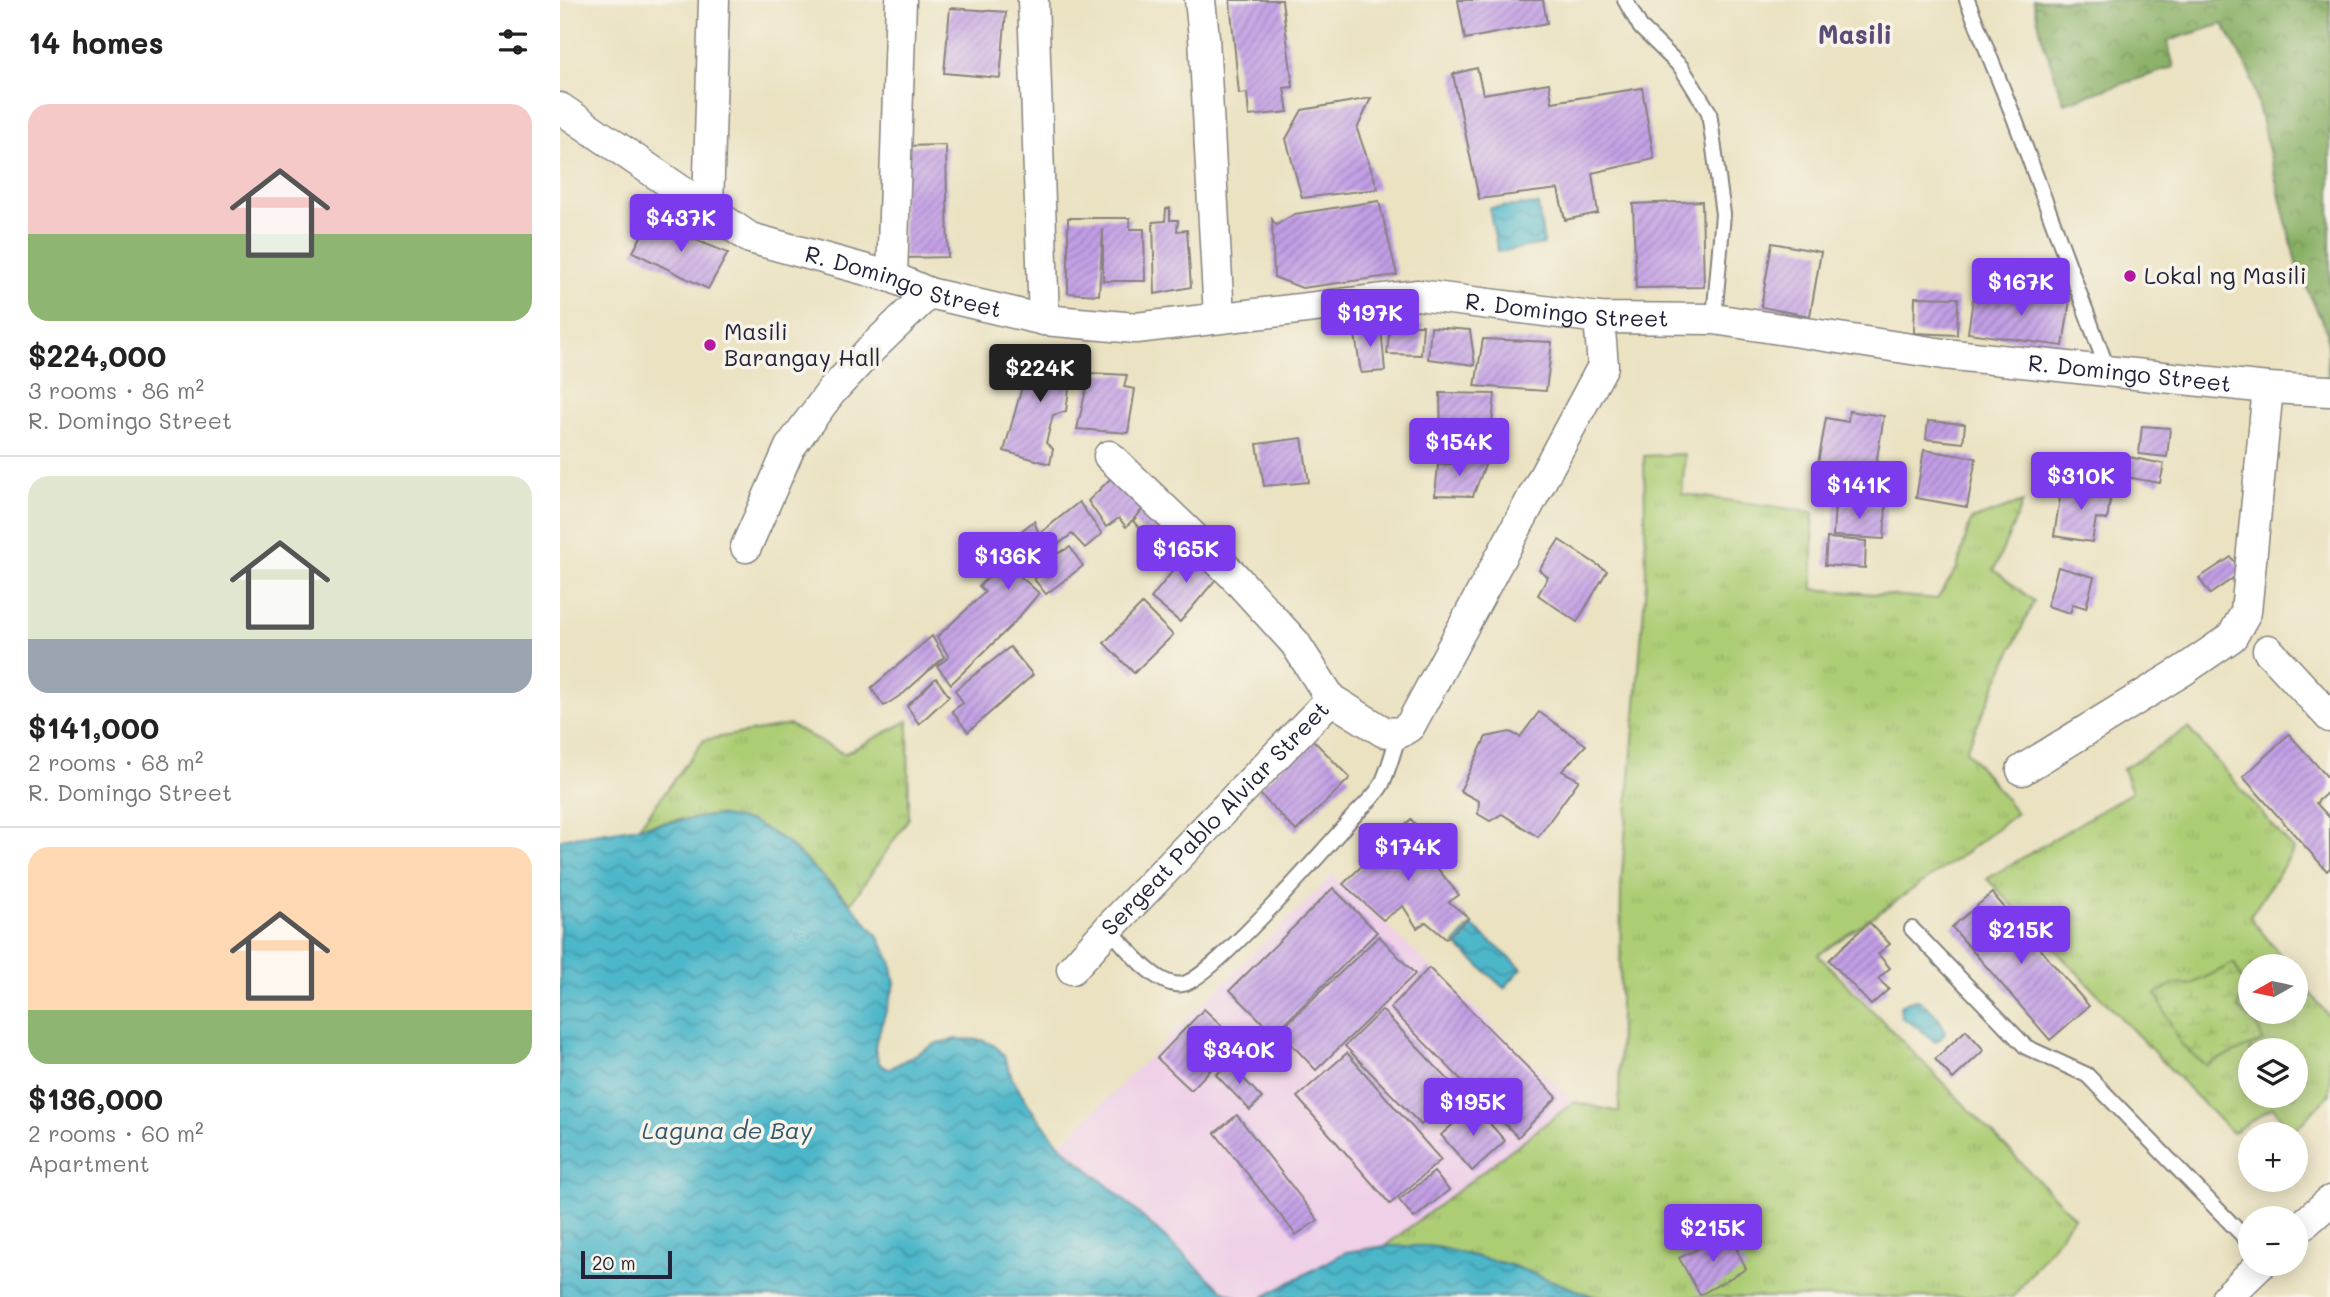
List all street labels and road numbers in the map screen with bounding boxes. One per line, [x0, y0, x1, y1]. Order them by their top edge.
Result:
street label: R. Domingo Street [802, 238, 1005, 324]
street label: R. Domingo Street [1464, 285, 1669, 333]
street label: R. Domingo Street [2027, 347, 2233, 398]
street label: Sergeat Pablo Alviar Street [1094, 694, 1335, 941]

